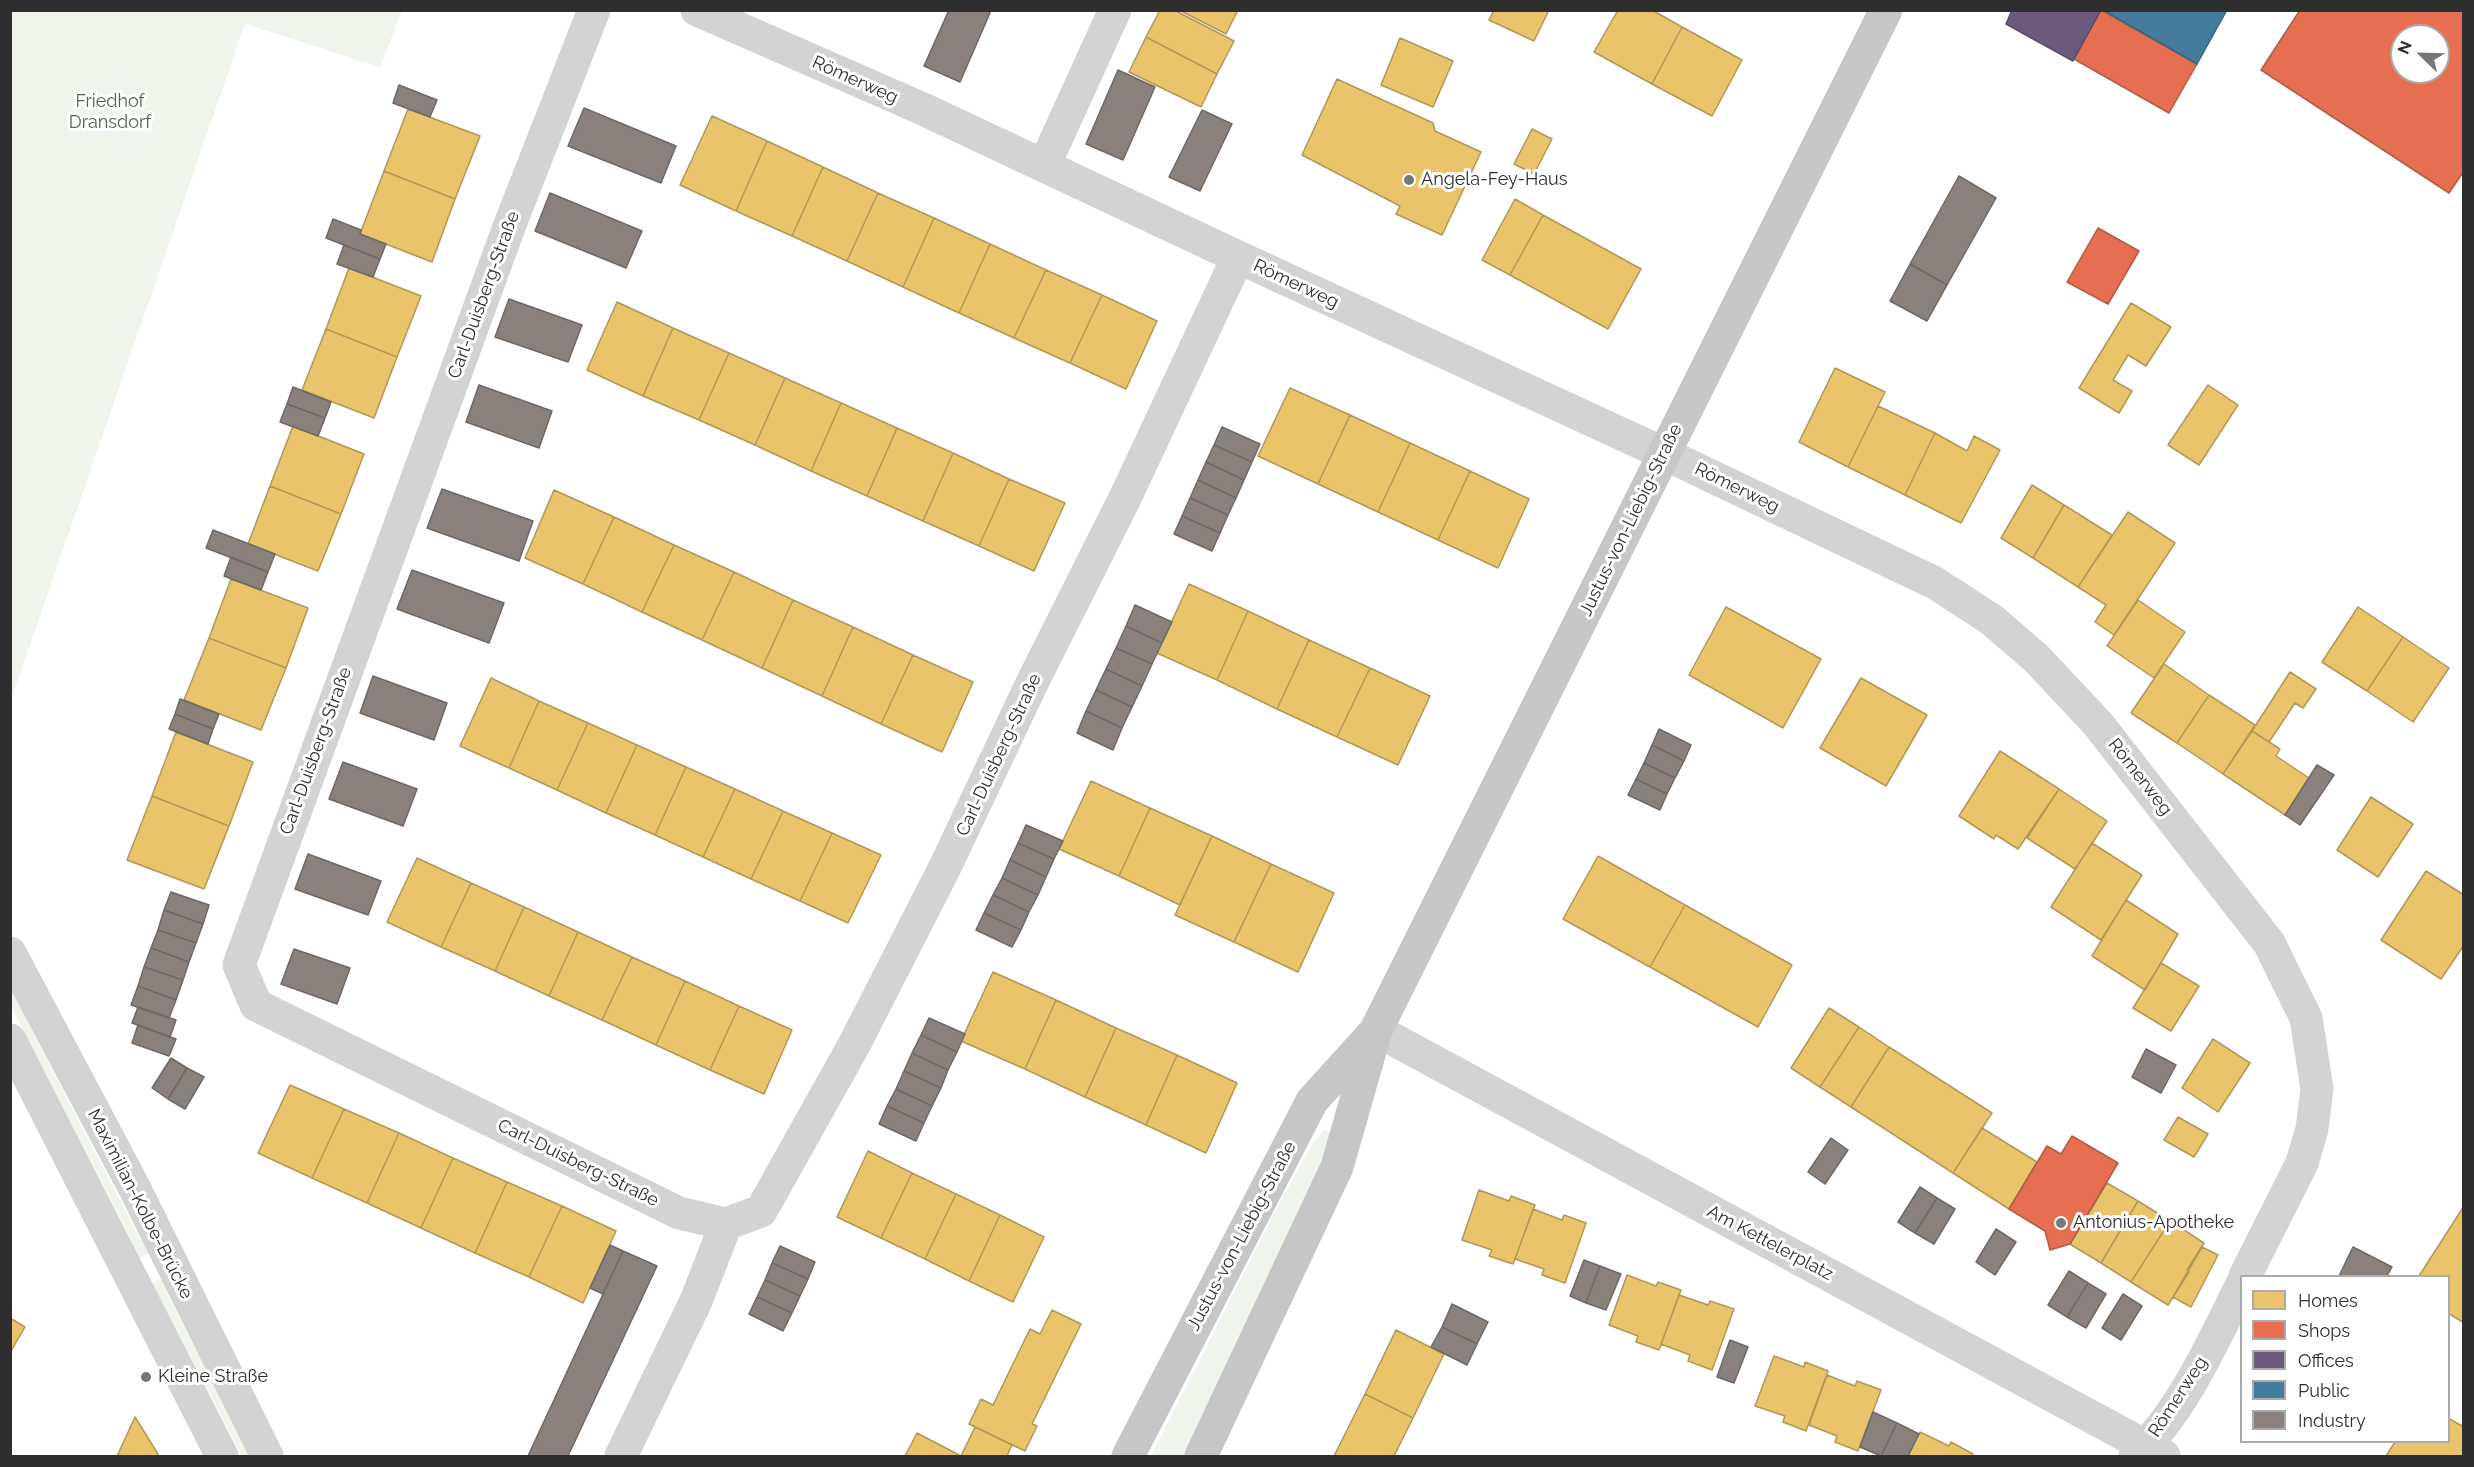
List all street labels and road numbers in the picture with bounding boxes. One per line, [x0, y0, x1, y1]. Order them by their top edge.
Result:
street label: Römerweg [809, 52, 901, 108]
street label: Carl-Duisberg-Straße [444, 208, 524, 382]
street label: Römerweg [1250, 255, 1342, 313]
street label: Justus-von-Liebig-Straße [1575, 420, 1687, 620]
street label: Römerweg [1691, 458, 1783, 518]
street label: Carl-Duisberg-Straße [276, 664, 356, 838]
street label: Carl-Duisberg-Straße [952, 670, 1046, 840]
street label: Römerweg [2103, 734, 2177, 820]
street label: Maximilian-Kolbe-Brücke [83, 1106, 197, 1302]
street label: Carl-Duisberg-Straße [494, 1115, 662, 1211]
street label: Justus-von-Liebig-Straße [1183, 1138, 1301, 1334]
street label: Am Kettelerplatz [1703, 1201, 1837, 1285]
street label: Römerweg [2144, 1353, 2212, 1441]

